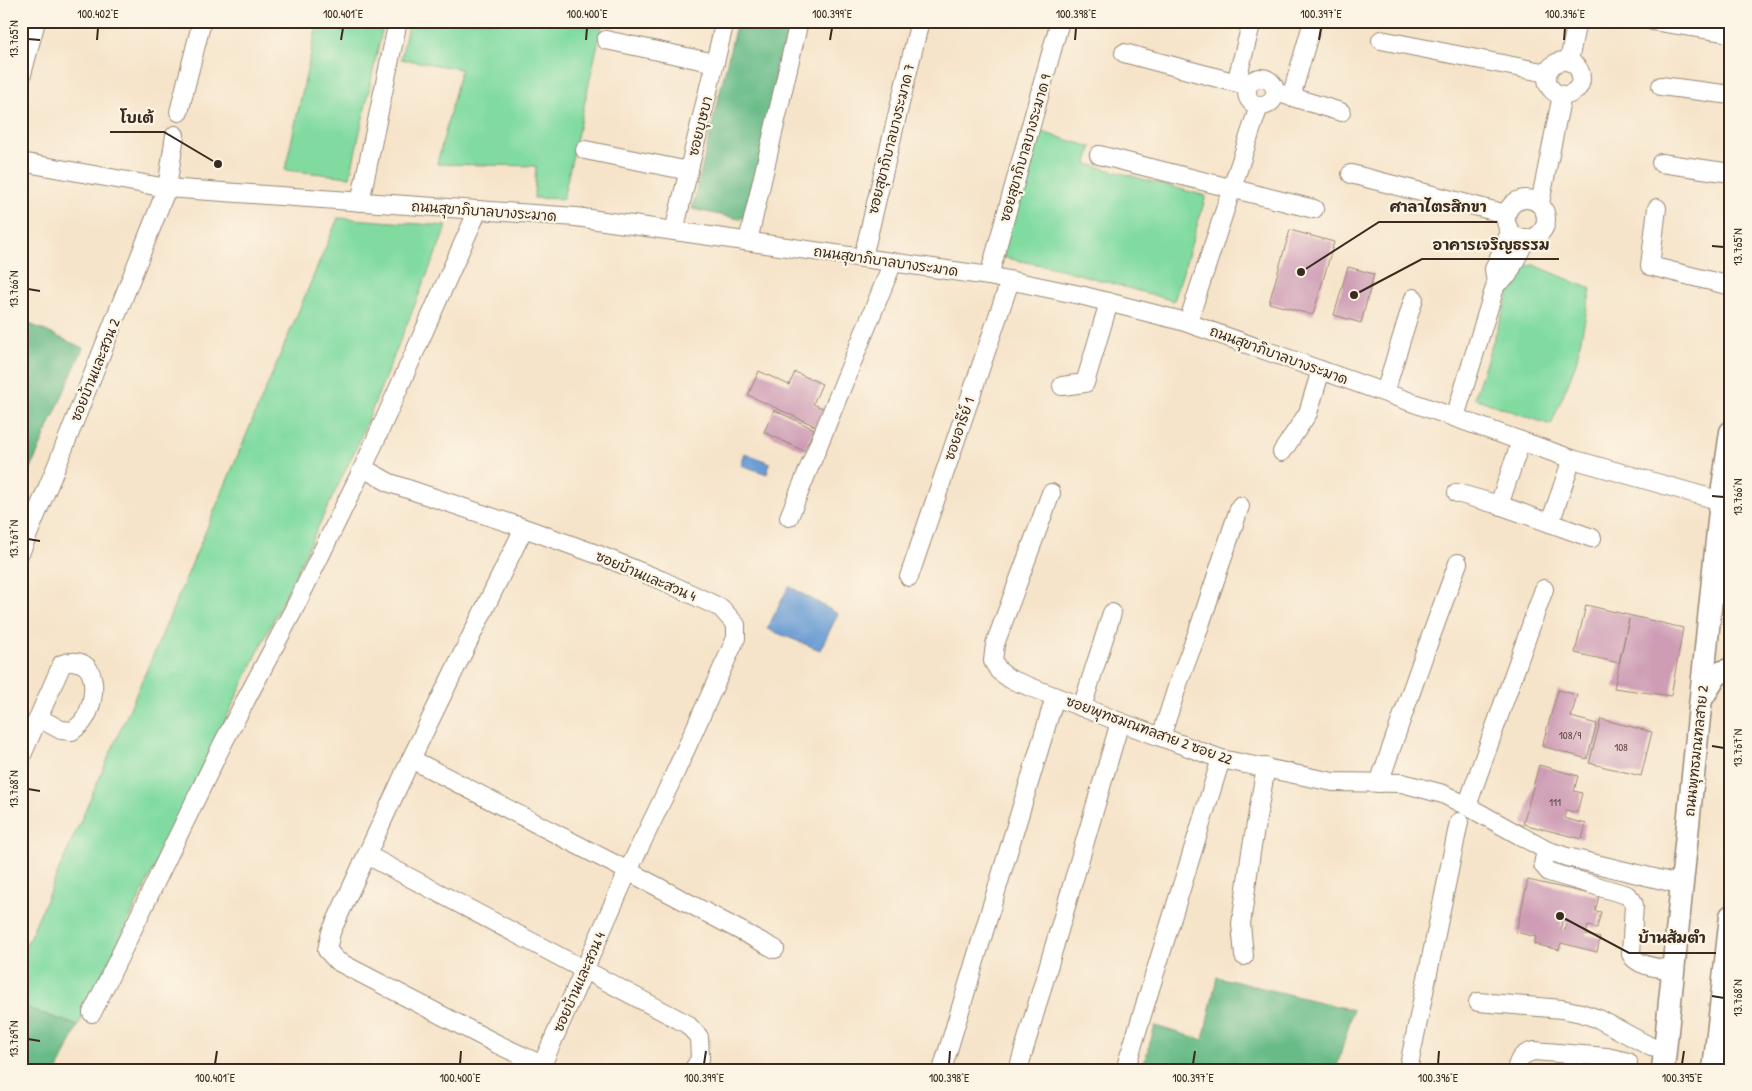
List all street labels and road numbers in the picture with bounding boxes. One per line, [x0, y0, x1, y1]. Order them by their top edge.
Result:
street label: ซอยสุขาภิบาลบางระมาด 7 [863, 62, 919, 216]
street label: ซอยสุขาภิบาลบางระมาด 9 [994, 72, 1056, 224]
street label: ซอยบุษบา [683, 94, 717, 158]
street label: ถนนสุขาภิบาลบางระมาด [411, 196, 557, 226]
street label: ถนนสุขาภิบาลบางระมาด [812, 241, 960, 281]
street label: ซอยบ้านและสวน 2 [65, 315, 124, 424]
street label: ถนนสุขาภิบาลบางระมาด [1207, 321, 1351, 389]
street label: ซอยอารีย์ 1 [939, 395, 978, 463]
street label: ซอยบ้านและสวน 4 [593, 546, 700, 605]
street label: ถนนพุทธมณฑลสาย 2 [1679, 684, 1713, 818]
street label: ซอยพุทธมณฑลสาย 2 ซอย 22 [1063, 691, 1235, 770]
street label: ซอยบ้านและสวน 4 [548, 929, 609, 1035]

